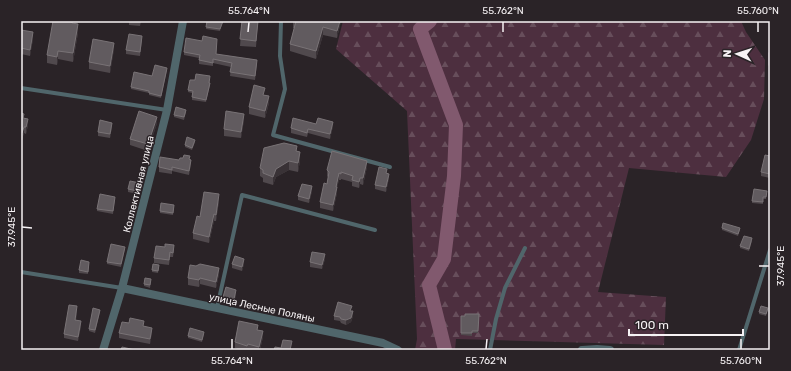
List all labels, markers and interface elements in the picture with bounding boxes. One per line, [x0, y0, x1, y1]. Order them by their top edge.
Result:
text: 55.764°N [228, 5, 270, 17]
text: 55.762°N [482, 5, 524, 17]
text: 55.760°N [737, 5, 779, 17]
north arrow [717, 34, 757, 74]
text: N [721, 49, 734, 58]
street label: Коллективная улица [121, 135, 157, 234]
text: 37.945°E [6, 207, 18, 247]
text: 37.945°E [775, 246, 787, 286]
street label: улица Лесные Поляны [208, 291, 316, 325]
scale bar [629, 311, 743, 337]
text: 100 m [635, 318, 669, 332]
text: 55.764°N [211, 355, 253, 367]
text: 55.762°N [465, 355, 507, 367]
text: 55.760°N [720, 355, 762, 367]

